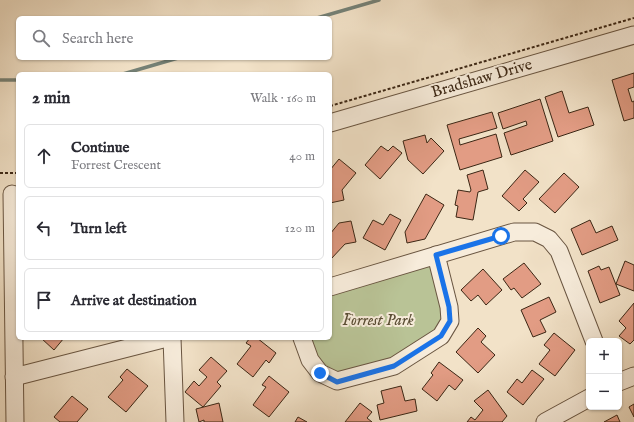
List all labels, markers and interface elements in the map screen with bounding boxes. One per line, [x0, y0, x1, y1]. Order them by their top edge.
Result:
search box [16, 16, 332, 60]
icon: search [30, 27, 52, 49]
text: Search here [62, 29, 133, 48]
street label: Bradshaw Drive [429, 55, 535, 103]
text: 2 min [32, 88, 70, 109]
text: Walk · 160 m [250, 90, 316, 107]
text: Continue [71, 138, 129, 157]
icon: ahead [33, 145, 55, 167]
text: 40 m [289, 148, 315, 165]
text: Forrest Crescent [71, 157, 161, 174]
icon: left [33, 217, 55, 239]
text: Turn left [71, 219, 127, 238]
text: 120 m [285, 220, 315, 237]
route start [492, 227, 510, 245]
icon: arrive [33, 289, 55, 311]
text: Arrive at destination [71, 291, 197, 310]
park label: Forrest Park [342, 311, 414, 331]
map controls [586, 338, 622, 410]
button: + [586, 338, 622, 374]
route end [311, 364, 329, 382]
button: − [586, 374, 622, 410]

